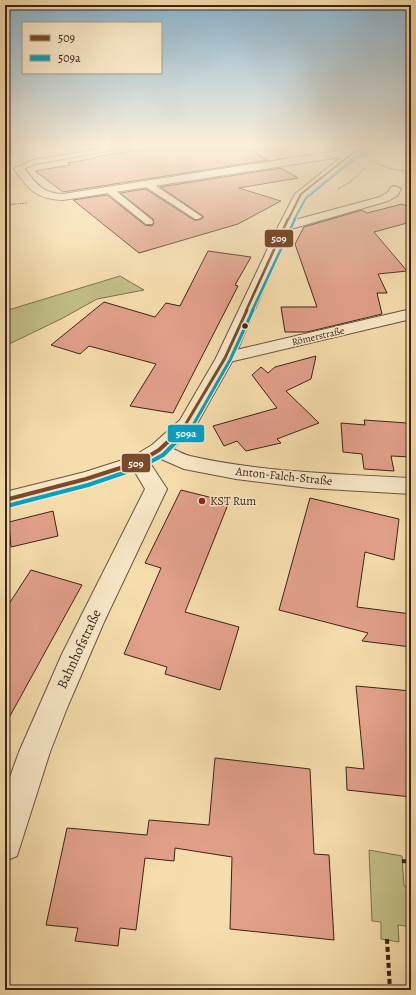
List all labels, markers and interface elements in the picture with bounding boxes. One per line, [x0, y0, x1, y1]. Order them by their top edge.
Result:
legend [22, 22, 162, 74]
text: 509 [58, 30, 75, 46]
text: 509a [58, 50, 81, 66]
line badge: 509 [264, 229, 294, 248]
text: 509 [271, 231, 287, 246]
unlabelled marker [240, 321, 250, 331]
street label: Römerstraße [290, 324, 346, 348]
line badge: 509a [167, 424, 205, 443]
text: 509a [176, 426, 197, 441]
line badge: 509 [121, 453, 151, 473]
text: 509 [128, 456, 144, 471]
street label: Anton-Falch-Straße [234, 463, 333, 489]
place label: KST Rum [210, 493, 256, 509]
marker: KST Rum [197, 496, 207, 506]
street label: Bahnhofstraße [52, 606, 106, 692]

